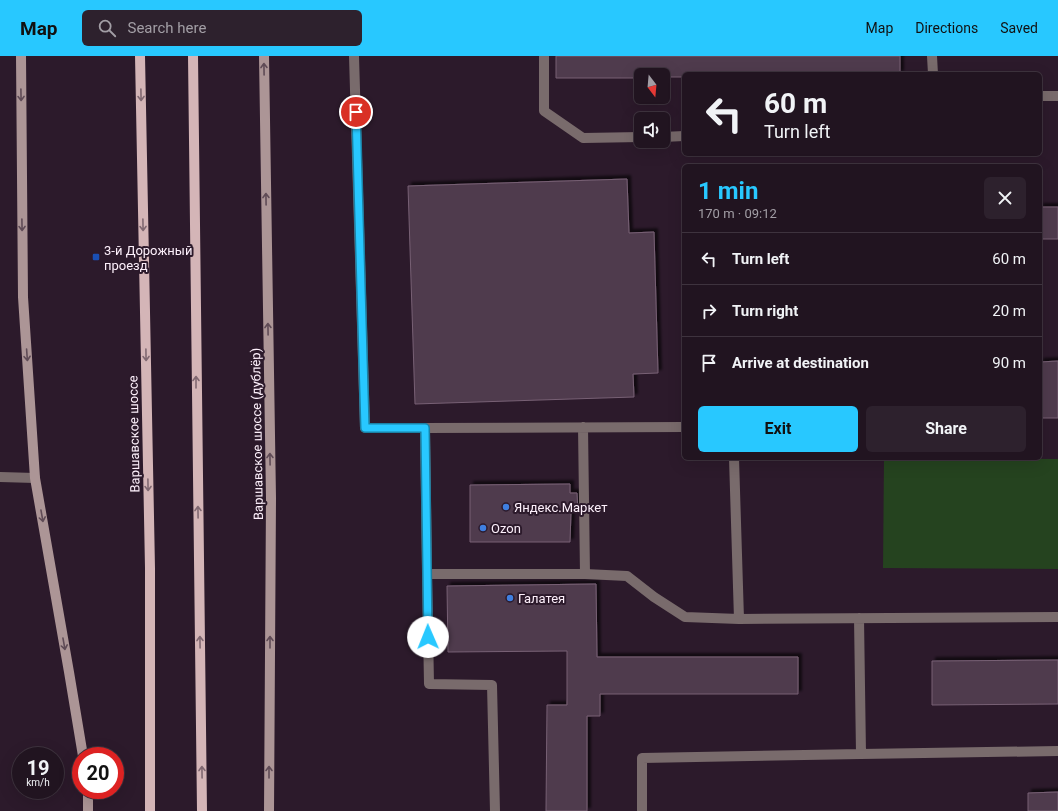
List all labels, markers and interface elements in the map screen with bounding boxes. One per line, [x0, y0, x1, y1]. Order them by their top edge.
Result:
search box [82, 10, 362, 46]
text: Map [20, 17, 58, 40]
icon: search [96, 17, 118, 39]
text: Search here [128, 19, 206, 37]
text: Map [866, 20, 893, 36]
text: Directions [915, 20, 978, 36]
text: Saved [1000, 20, 1038, 36]
one-way arrow [260, 63, 268, 76]
north arrow [634, 68, 670, 104]
map controls [634, 68, 670, 148]
text: 60 m [764, 87, 827, 120]
one-way arrow [17, 88, 25, 101]
one-way arrow [137, 88, 144, 101]
icon: left [698, 88, 750, 140]
pin [339, 95, 373, 129]
icon: arrive [345, 101, 367, 123]
button: sound [634, 112, 670, 148]
text: Turn left [764, 121, 830, 142]
text: 1 min [698, 177, 758, 205]
button: close [984, 177, 1026, 219]
one-way arrow [262, 193, 270, 206]
text: 170 m · 09:12 [698, 206, 777, 221]
one-way arrow [18, 218, 26, 231]
one-way arrow [139, 218, 147, 231]
place label: 3-й Дорожный проезд [104, 243, 192, 273]
icon: left [698, 248, 720, 270]
text: Turn left [732, 250, 789, 268]
text: 60 m [992, 250, 1026, 268]
marker: 3-й Дорожный проезд [91, 252, 101, 262]
icon: right [698, 300, 720, 322]
text: Turn right [732, 302, 798, 320]
text: 20 m [992, 302, 1026, 320]
one-way arrow [264, 323, 272, 336]
one-way arrow [23, 348, 30, 361]
one-way arrow [142, 348, 150, 361]
street label: Варшавское шоссе (дублёр) [248, 348, 266, 520]
icon: arrive [698, 352, 720, 374]
text: Arrive at destination [732, 354, 869, 372]
text: 90 m [992, 354, 1026, 372]
street label: Варшавское шоссе [125, 375, 143, 493]
one-way arrow [193, 376, 200, 389]
button: Exit [698, 406, 858, 452]
button: Share [866, 406, 1026, 452]
one-way arrow [266, 453, 274, 466]
one-way arrow [144, 478, 152, 491]
place label: Яндекс.Маркет [514, 500, 607, 515]
marker: Яндекс.Маркет [501, 502, 511, 512]
one-way arrow [194, 506, 202, 519]
one-way arrow [38, 509, 46, 522]
place label: Ozon [491, 521, 521, 536]
marker: Ozon [478, 523, 488, 533]
place label: Галатея [518, 591, 565, 606]
marker: Галатея [505, 593, 515, 603]
position arrow [407, 616, 449, 658]
one-way arrow [196, 636, 204, 649]
one-way arrow [266, 636, 274, 649]
one-way arrow [61, 637, 69, 650]
speed limit sign: 20 [72, 747, 124, 799]
text: 19 [27, 756, 49, 780]
one-way arrow [198, 766, 205, 779]
one-way arrow [265, 766, 273, 779]
text: km/h [26, 777, 50, 788]

